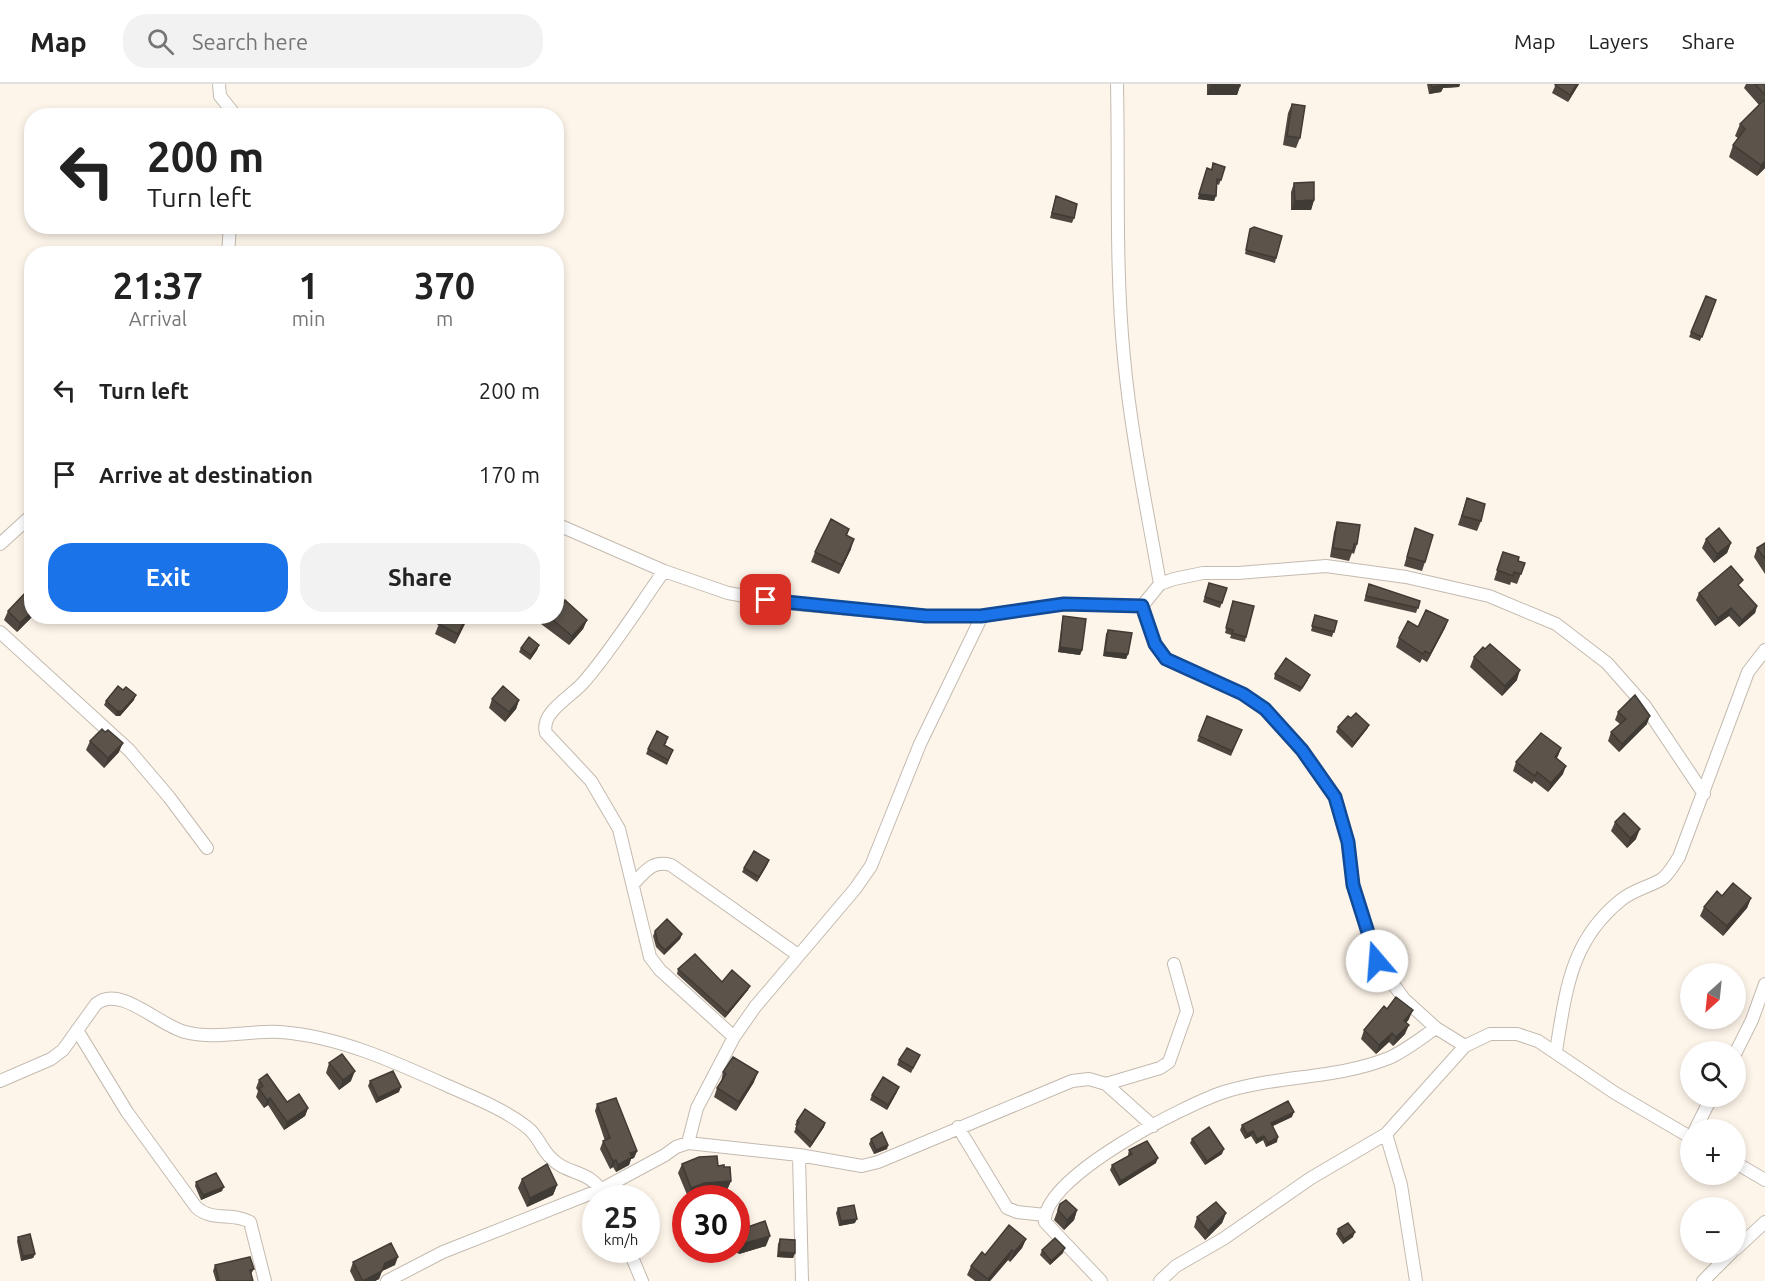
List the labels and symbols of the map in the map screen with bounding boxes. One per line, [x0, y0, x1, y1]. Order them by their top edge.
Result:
pin [740, 574, 791, 625]
position arrow [1345, 929, 1409, 993]
north arrow [1680, 963, 1746, 1029]
speed limit sign: 30 [672, 1185, 750, 1263]

